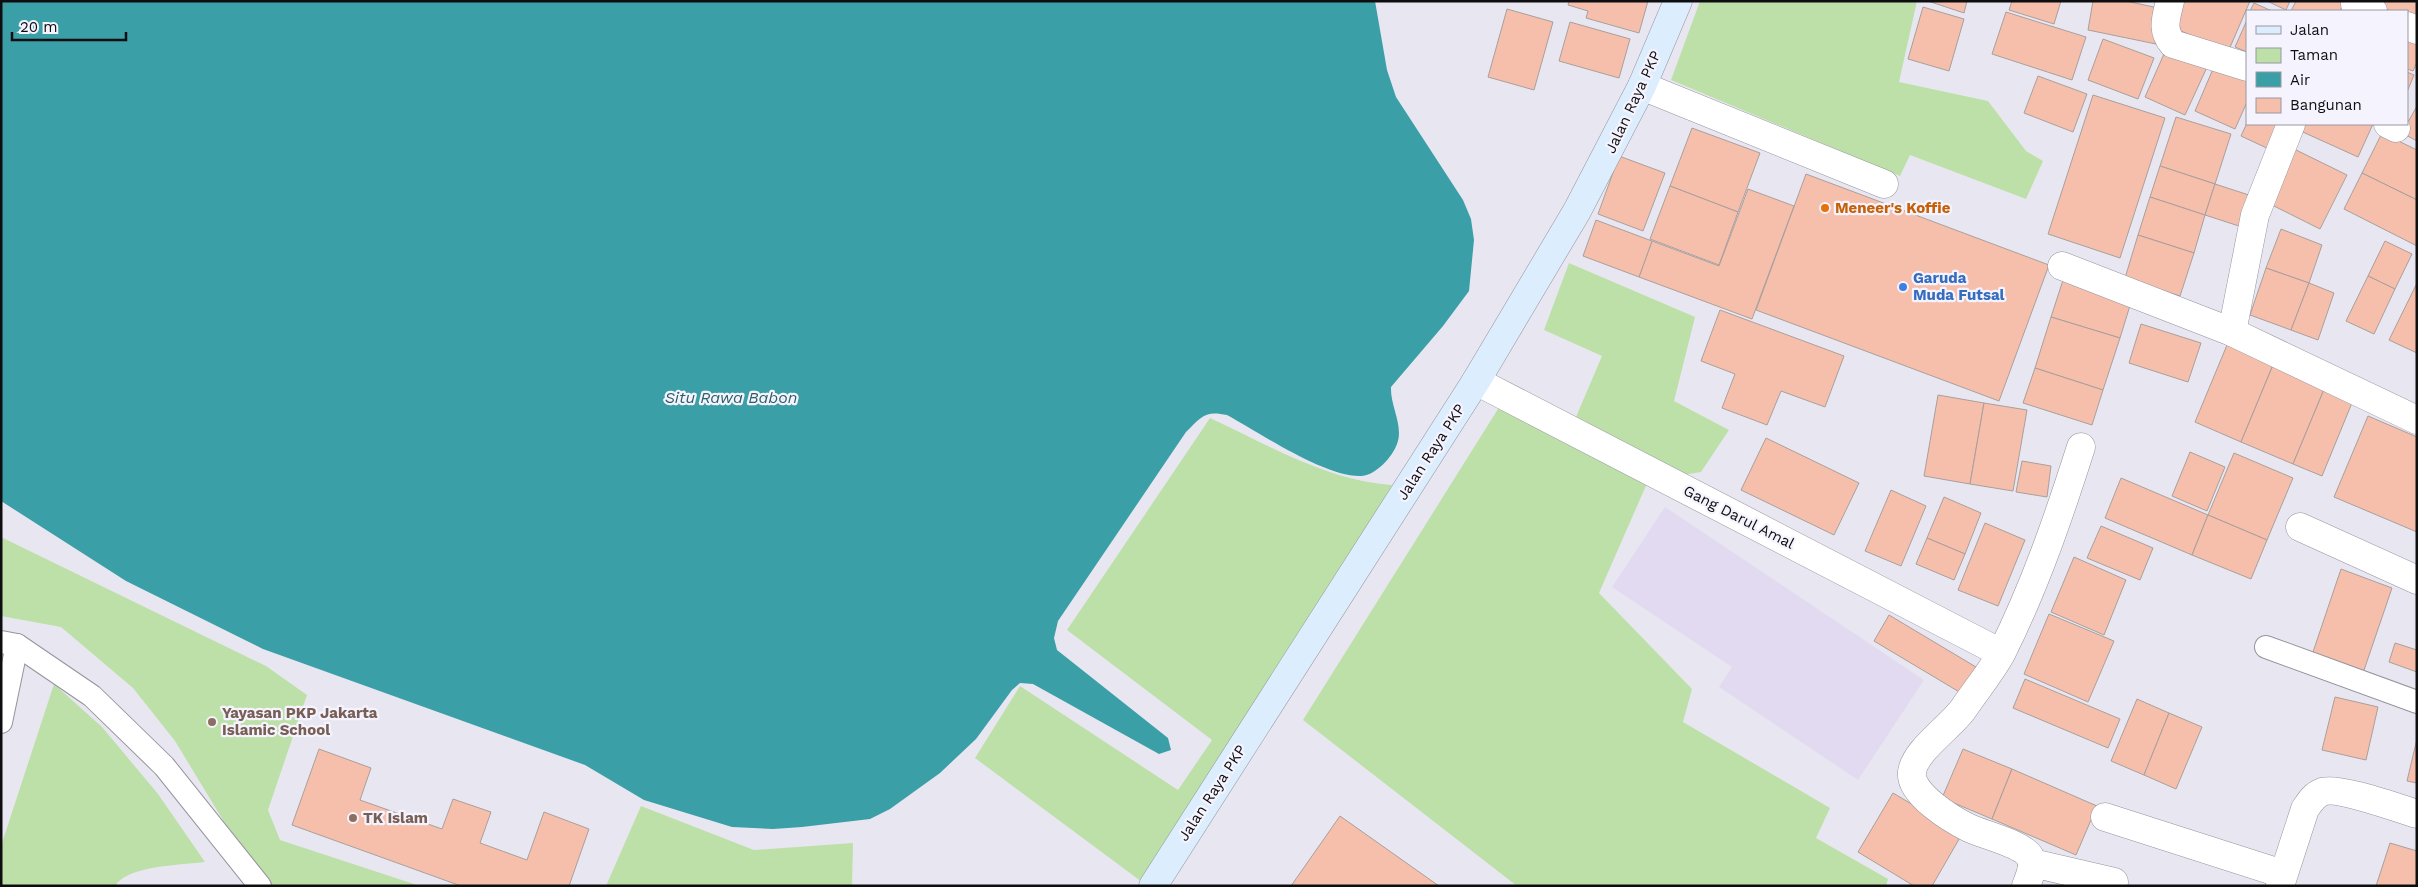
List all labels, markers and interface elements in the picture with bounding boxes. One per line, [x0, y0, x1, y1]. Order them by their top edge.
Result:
scale bar [12, 10, 126, 42]
legend [2246, 10, 2408, 125]
text: 20 m [20, 18, 58, 36]
text: Jalan [2290, 21, 2329, 39]
text: Taman [2290, 46, 2338, 64]
street label: Jalan Raya PKP [1601, 48, 1665, 156]
text: Air [2290, 71, 2310, 89]
text: Bangunan [2290, 96, 2362, 114]
place label: Meneer's Koffie [1835, 199, 1951, 217]
marker: Meneer's Koffie [1819, 202, 1831, 214]
place label: Garuda Muda Futsal [1913, 269, 2005, 304]
marker: Garuda Muda Futsal [1897, 281, 1909, 293]
water label: Situ Rawa Babon [665, 388, 797, 407]
street label: Jalan Raya PKP [1393, 400, 1469, 504]
street label: Gang Darul Amal [1680, 481, 1798, 553]
place label: Yayasan PKP Jakarta Islamic School [222, 704, 378, 739]
marker: Yayasan PKP Jakarta Islamic School [206, 716, 218, 728]
street label: Jalan Raya PKP [1174, 741, 1250, 845]
place label: TK Islam [363, 809, 428, 827]
marker: TK Islam [347, 812, 359, 824]

